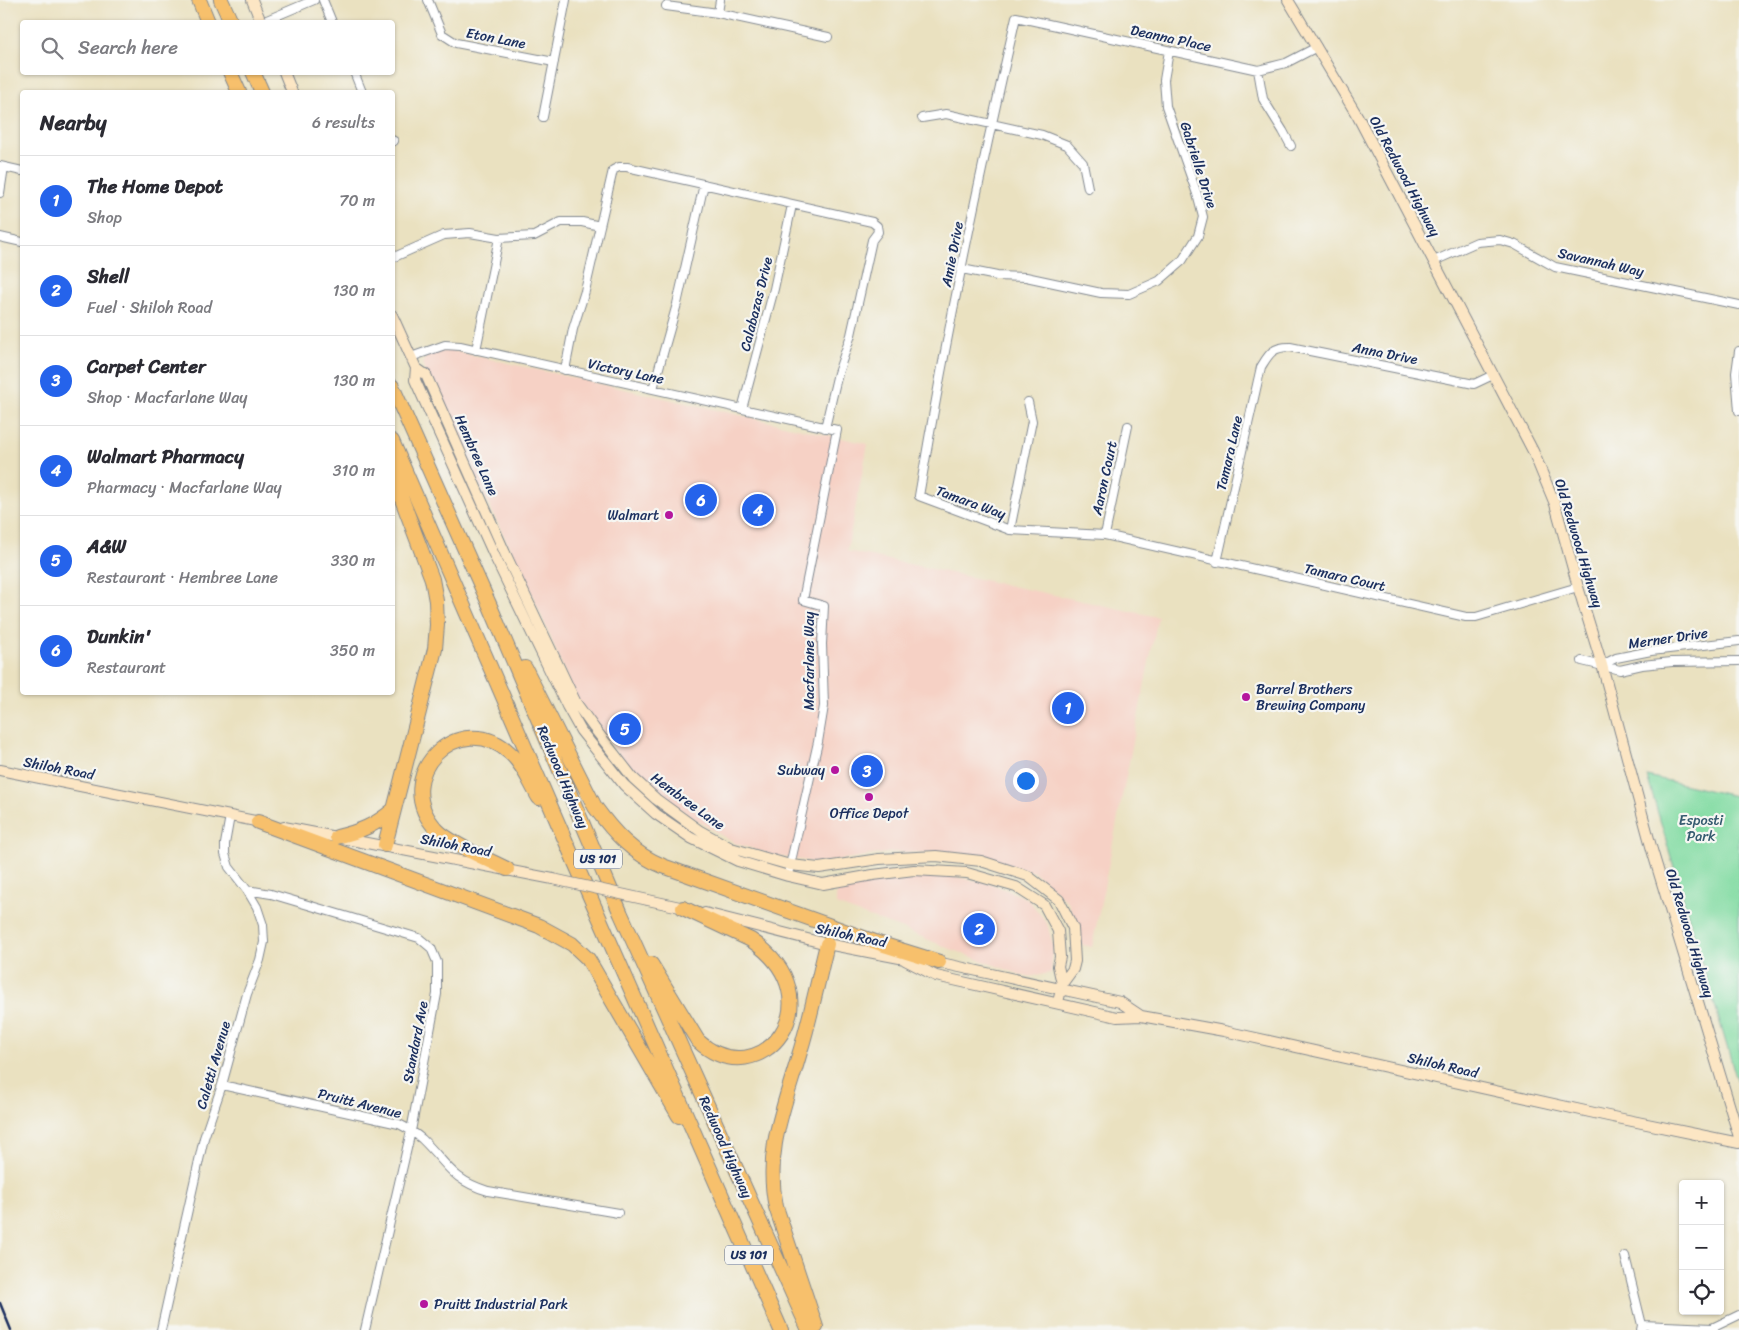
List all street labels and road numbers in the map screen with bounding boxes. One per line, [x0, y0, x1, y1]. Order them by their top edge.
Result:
street label: Deanna Place [1128, 18, 1214, 59]
street label: Eton Lane [464, 20, 528, 57]
street label: Old Redwood Highway [1362, 111, 1447, 242]
street label: Gabrielle Drive [1173, 119, 1224, 212]
street label: Amie Drive [934, 219, 971, 290]
street label: Savannah Way [1555, 240, 1647, 285]
street label: Calabazas Drive [733, 254, 780, 354]
street label: Anna Drive [1349, 335, 1420, 372]
street label: Victory Lane [586, 351, 666, 392]
street label: Hembree Lane [447, 410, 506, 500]
street label: Tamara Lane [1209, 413, 1250, 493]
street label: Aaron Court [1084, 439, 1125, 518]
street label: Old Redwood Highway [1547, 475, 1610, 612]
street label: Tamara Way [932, 478, 1010, 527]
street label: Tamara Court [1302, 556, 1388, 599]
street label: Macfarlane Way [797, 611, 822, 710]
street label: Merner Drive [1627, 621, 1710, 656]
street label: Redwood Highway [530, 722, 596, 833]
street label: Shiloh Road [21, 749, 98, 788]
street label: Hembree Lane [645, 766, 730, 837]
street label: Shiloh Road [418, 826, 495, 865]
road number: US 101 [574, 850, 622, 869]
street label: Old Redwood Highway [1658, 865, 1721, 1002]
street label: Shiloh Road [813, 916, 890, 956]
street label: Standard Ave [395, 999, 436, 1085]
street label: Caletti Avenue [189, 1018, 238, 1112]
street label: Shiloh Road [1405, 1045, 1482, 1086]
street label: Pruitt Avenue [315, 1081, 404, 1126]
street label: Redwood Highway [692, 1092, 760, 1203]
road number: US 101 [725, 1246, 773, 1264]

